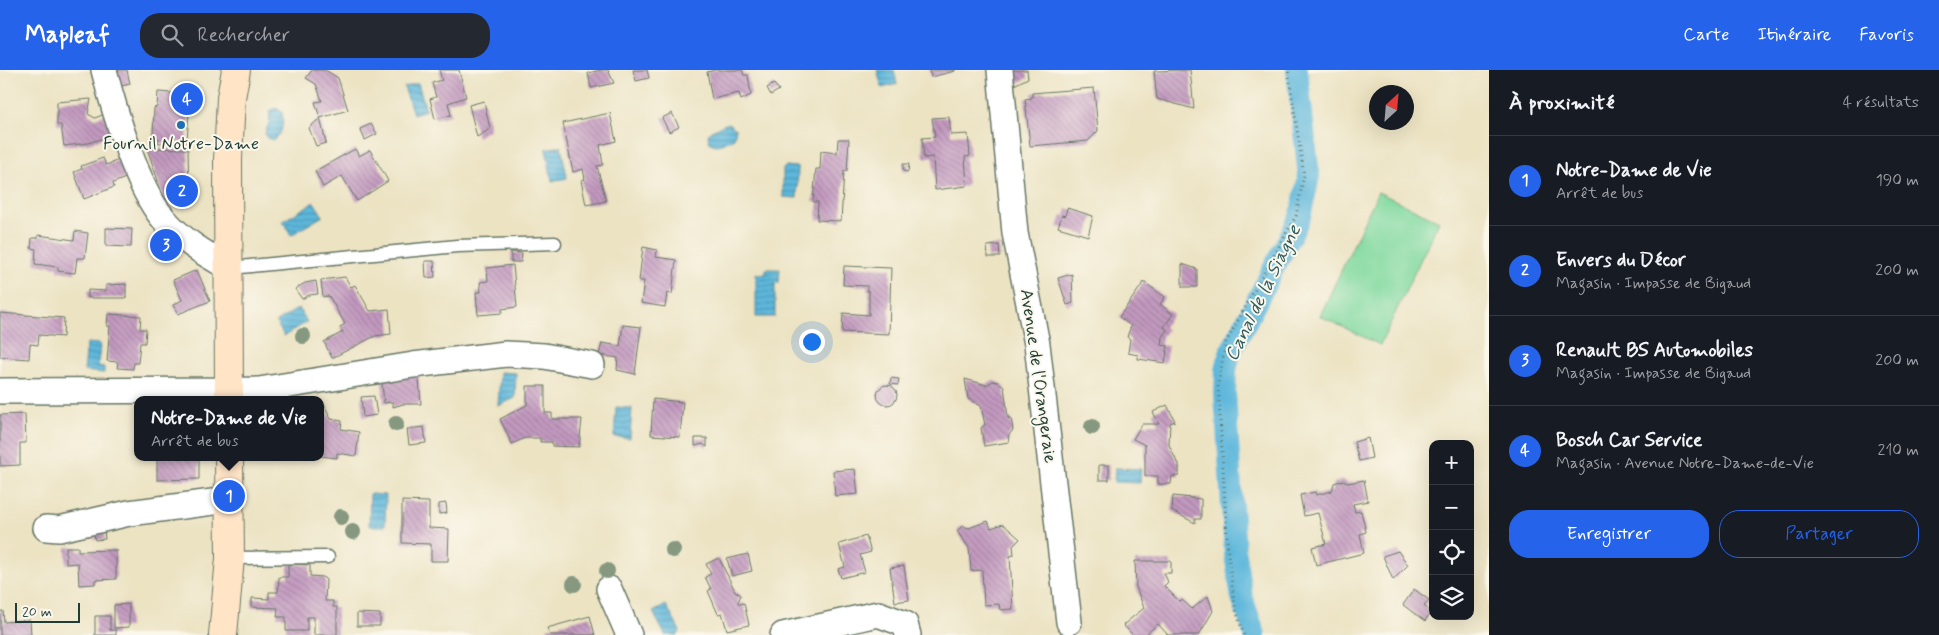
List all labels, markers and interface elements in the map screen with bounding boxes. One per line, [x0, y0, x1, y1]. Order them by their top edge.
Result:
search box [140, 13, 490, 58]
text: Mapleaf [25, 20, 110, 51]
icon: search [158, 21, 186, 49]
text: Rechercher [198, 23, 290, 48]
text: Carte [1683, 23, 1729, 47]
text: Itinéraire [1757, 23, 1831, 47]
text: Favoris [1859, 23, 1914, 47]
pin: 4 [171, 80, 203, 118]
north arrow [1369, 85, 1414, 130]
text: À proximité [1509, 89, 1615, 117]
text: 4 résultats [1843, 92, 1919, 113]
marker: Fournil Notre-Dame [175, 119, 187, 131]
place label: Fournil Notre-Dame [103, 132, 259, 156]
text: Notre-Dame de Vie [1556, 158, 1712, 183]
text: 1 [1521, 170, 1529, 191]
text: 190 m [1876, 170, 1919, 191]
pin: 2 [166, 172, 198, 210]
text: Arrêt de bus [1556, 183, 1643, 204]
water label: Canal de la Siagne [1219, 220, 1307, 365]
pin: 3 [150, 226, 182, 264]
text: Envers du Décor [1556, 248, 1686, 273]
text: 2 [1521, 260, 1529, 281]
text: 200 m [1875, 260, 1919, 281]
text: Magasin · Impasse de Bigaud [1556, 273, 1751, 294]
street label: Avenue de l'Orangeraie [1013, 287, 1062, 465]
your location [799, 329, 825, 355]
text: Renault BS Automobiles [1556, 338, 1753, 363]
text: 3 [1521, 350, 1529, 371]
text: 200 m [1875, 350, 1919, 371]
text: Magasin · Impasse de Bigaud [1556, 363, 1751, 384]
popup [134, 396, 324, 461]
text: Notre-Dame de Vie [151, 406, 307, 431]
text: Bosch Car Service [1556, 428, 1702, 453]
text: Arrêt de bus [151, 431, 238, 452]
map controls [1429, 440, 1474, 620]
button: + [1429, 440, 1474, 485]
text: 4 [1520, 440, 1530, 461]
text: 210 m [1878, 440, 1919, 461]
text: Magasin · Avenue Notre-Dame-de-Vie [1556, 453, 1814, 474]
pin: 1 [213, 477, 245, 515]
button: − [1429, 485, 1474, 530]
button: Enregistrer [1509, 510, 1709, 558]
button: Partager [1719, 510, 1919, 558]
button: locate [1429, 530, 1474, 575]
button: layers [1429, 575, 1474, 620]
scale bar [15, 600, 80, 623]
text: 20 m [22, 603, 52, 621]

